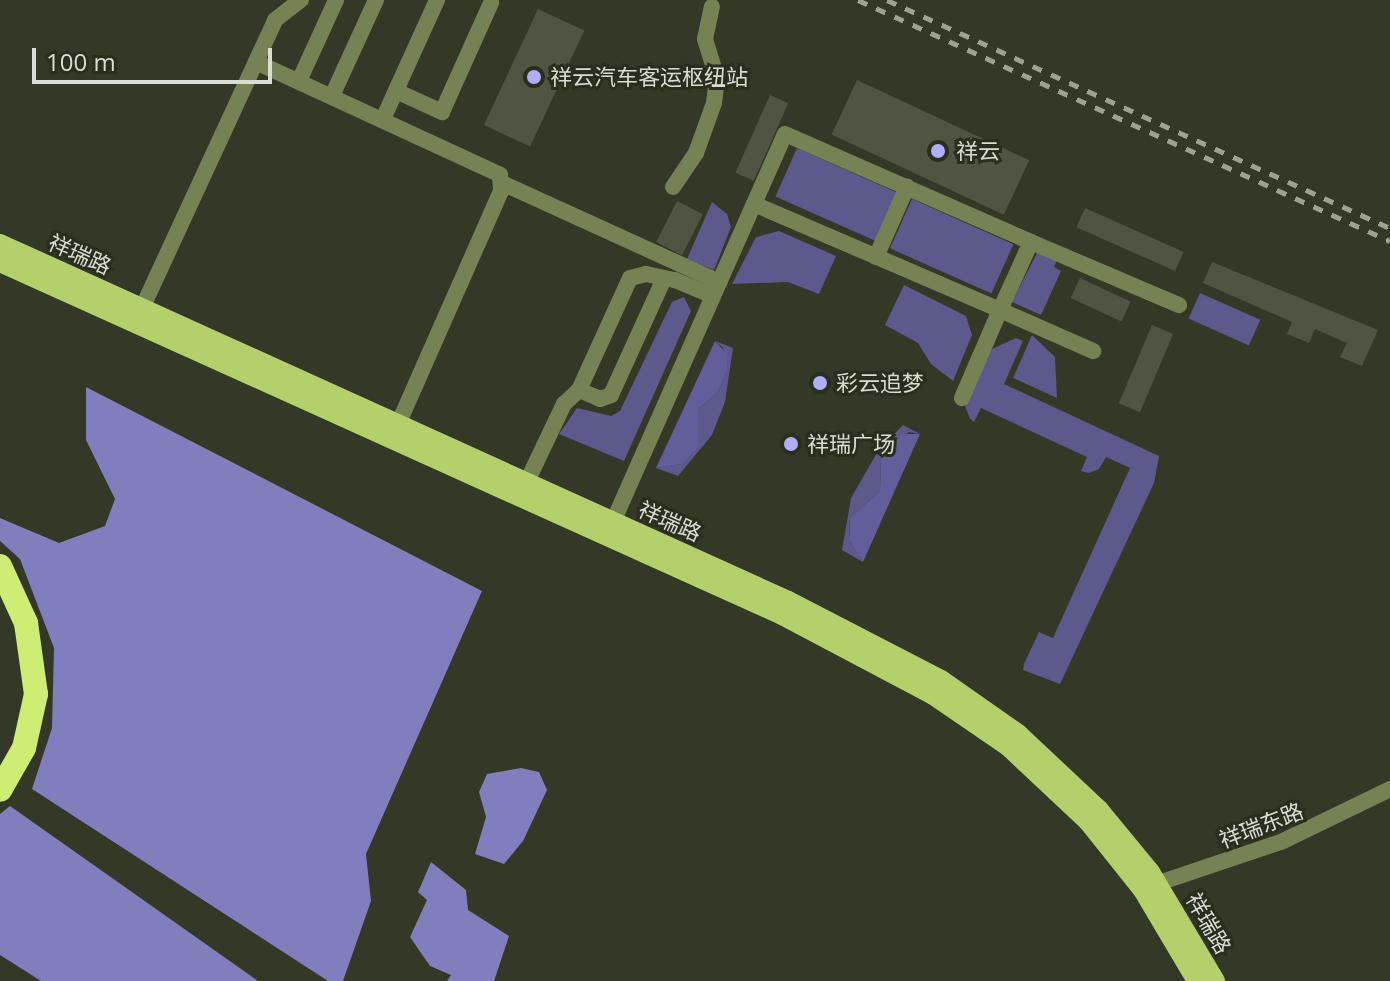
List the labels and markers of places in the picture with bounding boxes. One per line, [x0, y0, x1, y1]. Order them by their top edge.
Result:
place label: 祥云汽车客运枢纽站 [550, 64, 748, 90]
marker: 祥云汽车客运枢纽站 [525, 68, 543, 86]
place label: 祥云 [956, 138, 1000, 164]
marker: 祥云 [927, 140, 949, 162]
place label: 彩云追梦 [836, 370, 924, 396]
marker: 彩云追梦 [811, 374, 829, 392]
place label: 祥瑞广场 [807, 431, 895, 457]
marker: 祥瑞广场 [782, 435, 800, 453]

